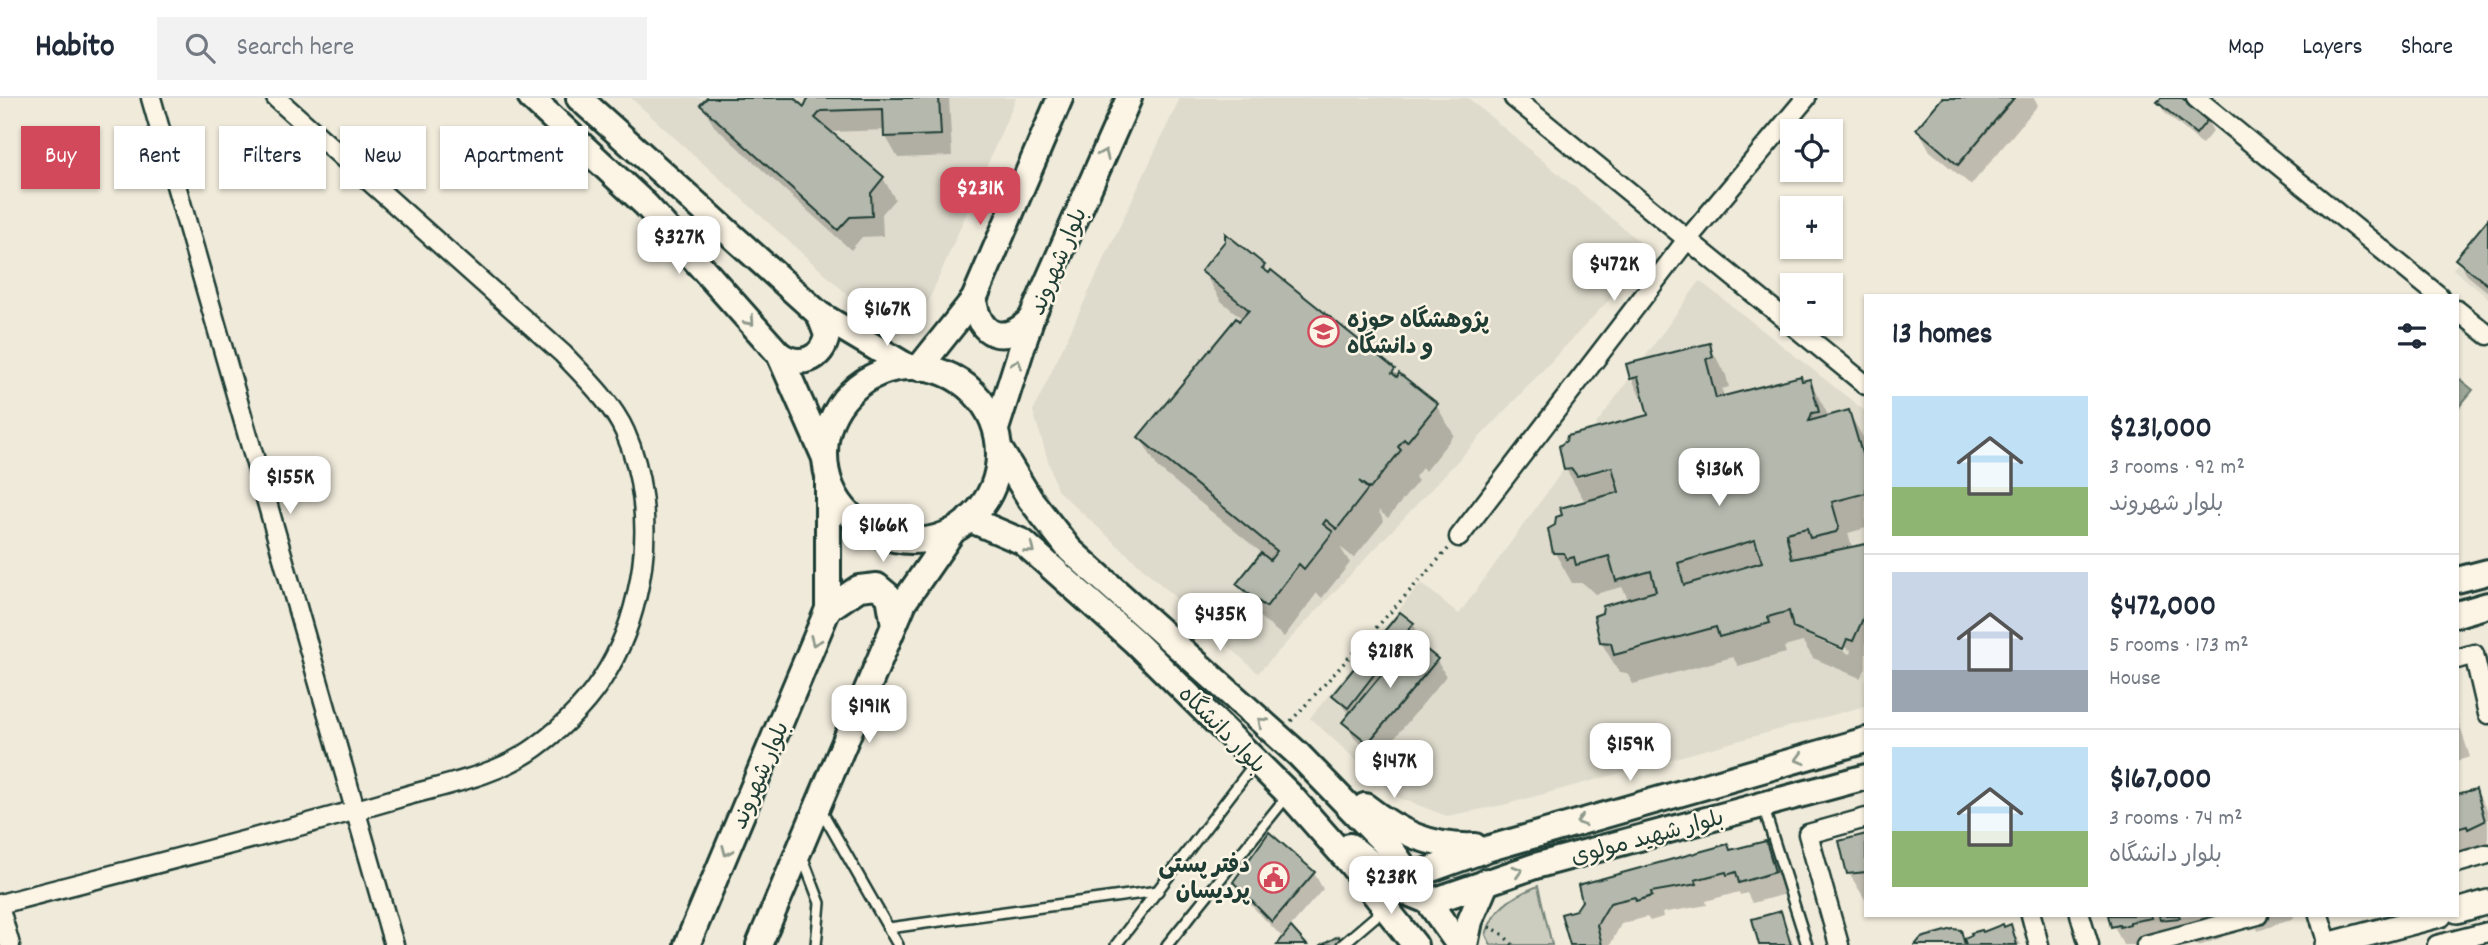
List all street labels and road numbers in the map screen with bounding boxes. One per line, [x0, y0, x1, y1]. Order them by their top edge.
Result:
street label: بلوار شهروند [1023, 203, 1098, 322]
street label: بلوار دانشگاه [1169, 680, 1272, 783]
street label: بلوار شهروند [725, 717, 800, 836]
street label: بلوار شهید مولوی [1568, 803, 1728, 876]

